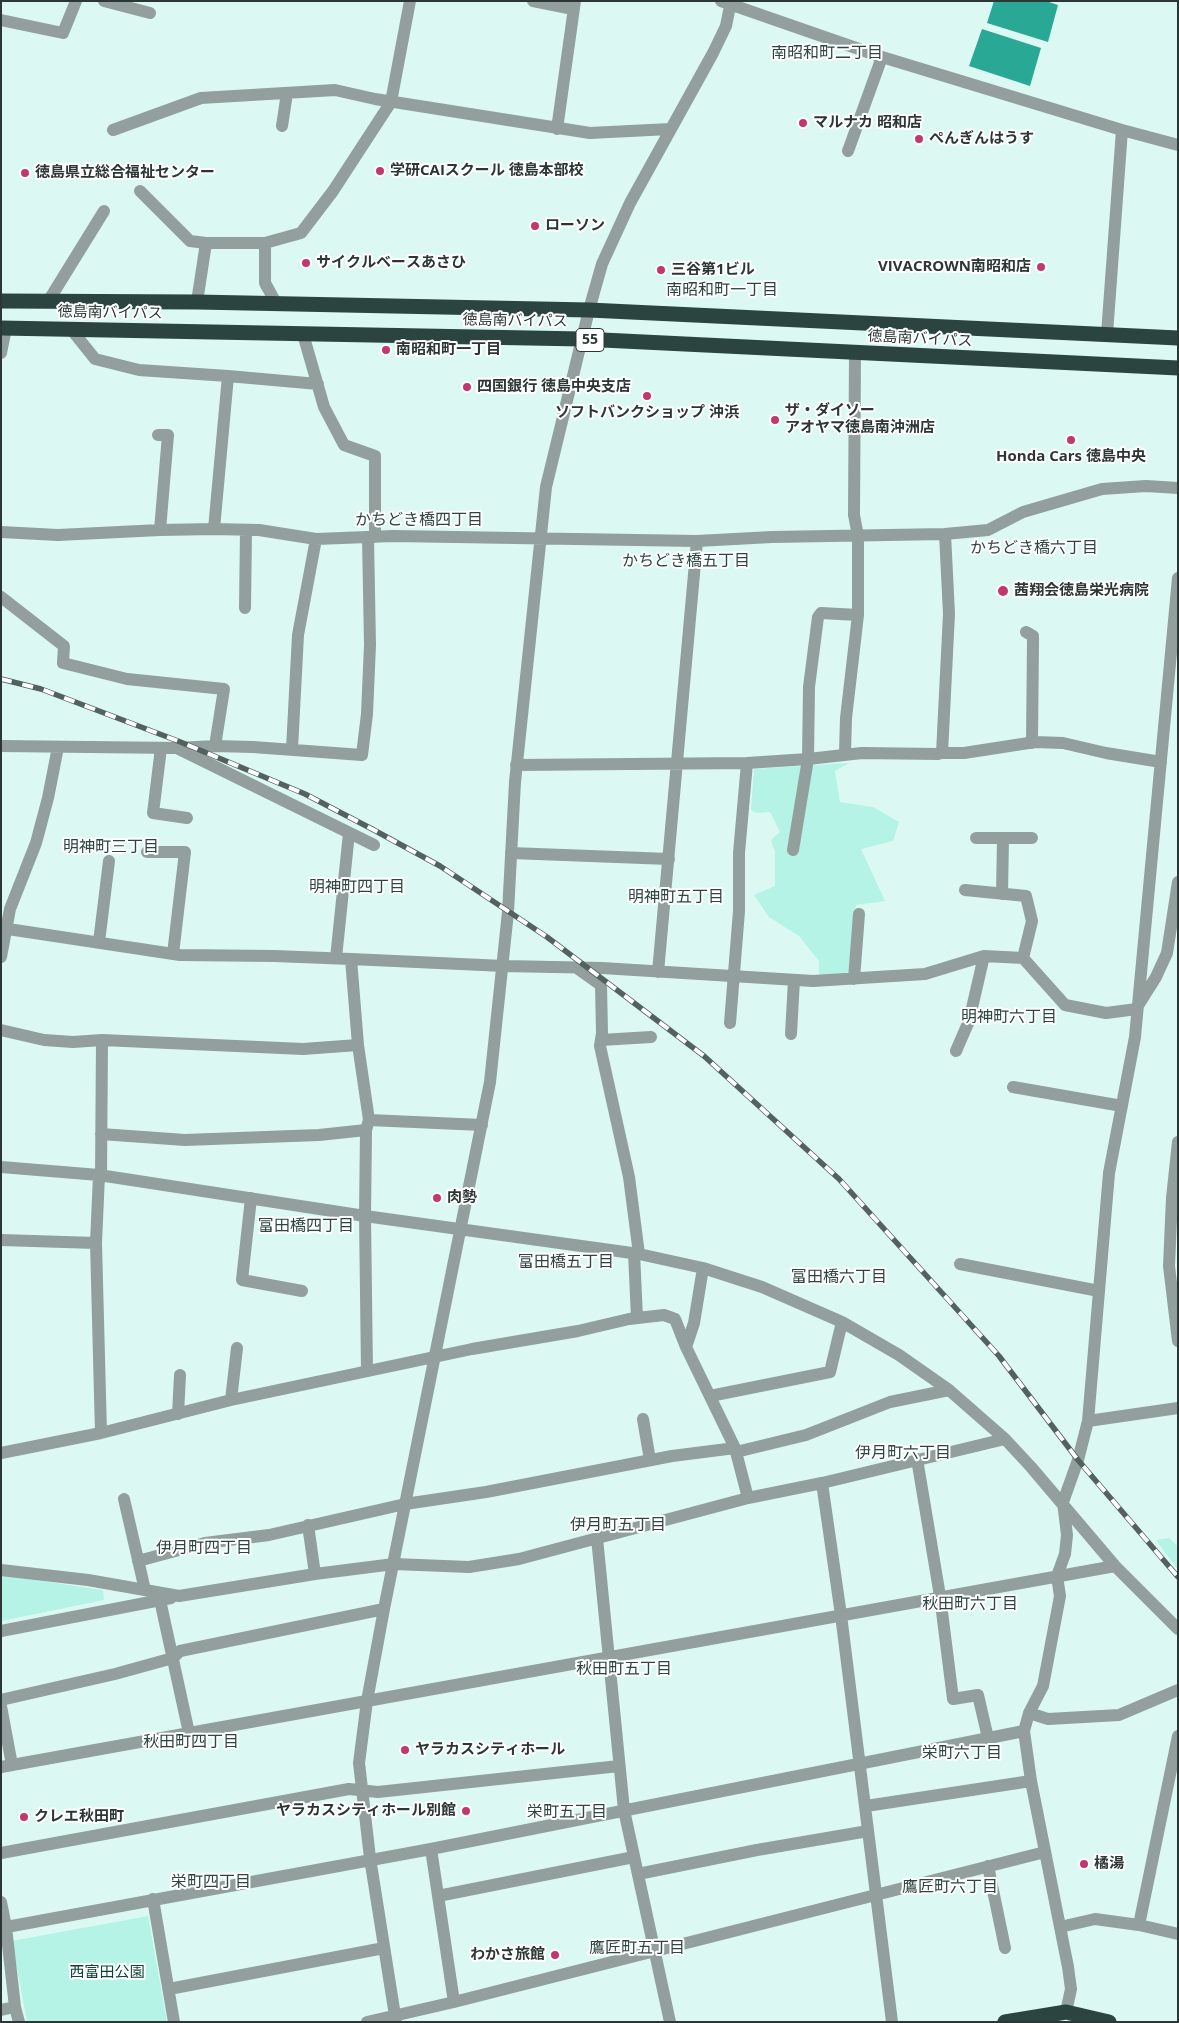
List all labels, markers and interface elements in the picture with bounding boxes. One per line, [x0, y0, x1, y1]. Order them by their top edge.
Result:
district label: 南昭和町二丁目 [771, 43, 883, 63]
place label: マルナカ 昭和店 [813, 114, 922, 132]
marker: マルナカ 昭和店 [797, 117, 809, 129]
place label: ぺんぎんはうす [929, 130, 1034, 148]
marker: ぺんぎんはうす [913, 133, 925, 145]
place label: 学研CAIスクール 徳島本部校 [390, 162, 584, 180]
place label: 徳島県立総合福祉センター [35, 164, 215, 182]
marker: 学研CAIスクール 徳島本部校 [374, 165, 386, 177]
marker: 徳島県立総合福祉センター [19, 167, 31, 179]
place label: ローソン [545, 217, 605, 235]
marker: ローソン [529, 220, 541, 232]
place label: サイクルベースあさひ [316, 254, 466, 272]
marker: サイクルベースあさひ [300, 257, 312, 269]
place label: VIVACROWN南昭和店 [878, 258, 1031, 276]
place label: 三谷第1ビル [671, 261, 755, 279]
marker: VIVACROWN南昭和店 [1035, 261, 1047, 273]
marker: 三谷第1ビル [655, 264, 667, 276]
district label: 南昭和町一丁目 [666, 280, 778, 300]
street label: 徳島南バイパス [57, 303, 163, 323]
street label: 徳島南バイパス [462, 311, 568, 331]
street label: 徳島南バイパス [867, 327, 973, 351]
road number: 55 [576, 328, 604, 352]
place label: 南昭和町一丁目 [396, 341, 501, 359]
marker: 南昭和町一丁目 [380, 344, 392, 356]
place label: 四国銀行 徳島中央支店 [477, 378, 631, 396]
marker: 四国銀行 徳島中央支店 [461, 381, 473, 393]
marker: ソフトバンクショップ 沖浜 [641, 390, 653, 402]
place label: ザ・ダイソー アオヤマ徳島南沖洲店 [785, 402, 935, 437]
place label: ソフトバンクショップ 沖浜 [555, 404, 739, 422]
marker: ザ・ダイソー アオヤマ徳島南沖洲店 [769, 414, 781, 426]
marker: Honda Cars 徳島中央 [1065, 434, 1077, 446]
place label: Honda Cars 徳島中央 [996, 448, 1146, 466]
district label: かちどき橋四丁目 [355, 510, 483, 530]
district label: かちどき橋六丁目 [970, 538, 1098, 558]
district label: かちどき橋五丁目 [622, 551, 750, 571]
place label: 茜翔会徳島栄光病院 [1014, 582, 1149, 600]
marker: 茜翔会徳島栄光病院 [996, 584, 1010, 598]
district label: 明神町三丁目 [63, 837, 159, 857]
district label: 明神町四丁目 [309, 877, 405, 897]
district label: 明神町五丁目 [628, 887, 724, 907]
district label: 明神町六丁目 [961, 1007, 1057, 1027]
place label: 肉勢 [447, 1189, 477, 1207]
marker: 肉勢 [431, 1192, 443, 1204]
district label: 富田橋四丁目 [258, 1216, 354, 1236]
district label: 富田橋五丁目 [518, 1252, 614, 1272]
district label: 富田橋六丁目 [791, 1267, 887, 1287]
district label: 伊月町六丁目 [855, 1443, 951, 1463]
district label: 伊月町五丁目 [570, 1515, 666, 1535]
district label: 伊月町四丁目 [156, 1538, 252, 1558]
district label: 秋田町六丁目 [922, 1594, 1018, 1614]
district label: 秋田町五丁目 [576, 1659, 672, 1679]
district label: 秋田町四丁目 [143, 1732, 239, 1752]
place label: ヤラカスシティホール [415, 1741, 565, 1759]
district label: 栄町六丁目 [922, 1743, 1002, 1763]
marker: ヤラカスシティホール [399, 1744, 411, 1756]
place label: ヤラカスシティホール別館 [276, 1802, 456, 1820]
district label: 栄町五丁目 [527, 1802, 607, 1822]
marker: ヤラカスシティホール別館 [460, 1805, 472, 1817]
place label: クレエ秋田町 [34, 1808, 124, 1826]
marker: クレエ秋田町 [18, 1811, 30, 1823]
place label: 橘湯 [1094, 1855, 1124, 1873]
marker: 橘湯 [1078, 1858, 1090, 1870]
district label: 栄町四丁目 [171, 1872, 251, 1892]
district label: 鷹匠町六丁目 [902, 1877, 998, 1897]
district label: 鷹匠町五丁目 [589, 1938, 685, 1958]
place label: わかさ旅館 [470, 1946, 545, 1964]
marker: わかさ旅館 [549, 1949, 561, 1961]
park label: 西富田公園 [70, 1964, 144, 1982]

